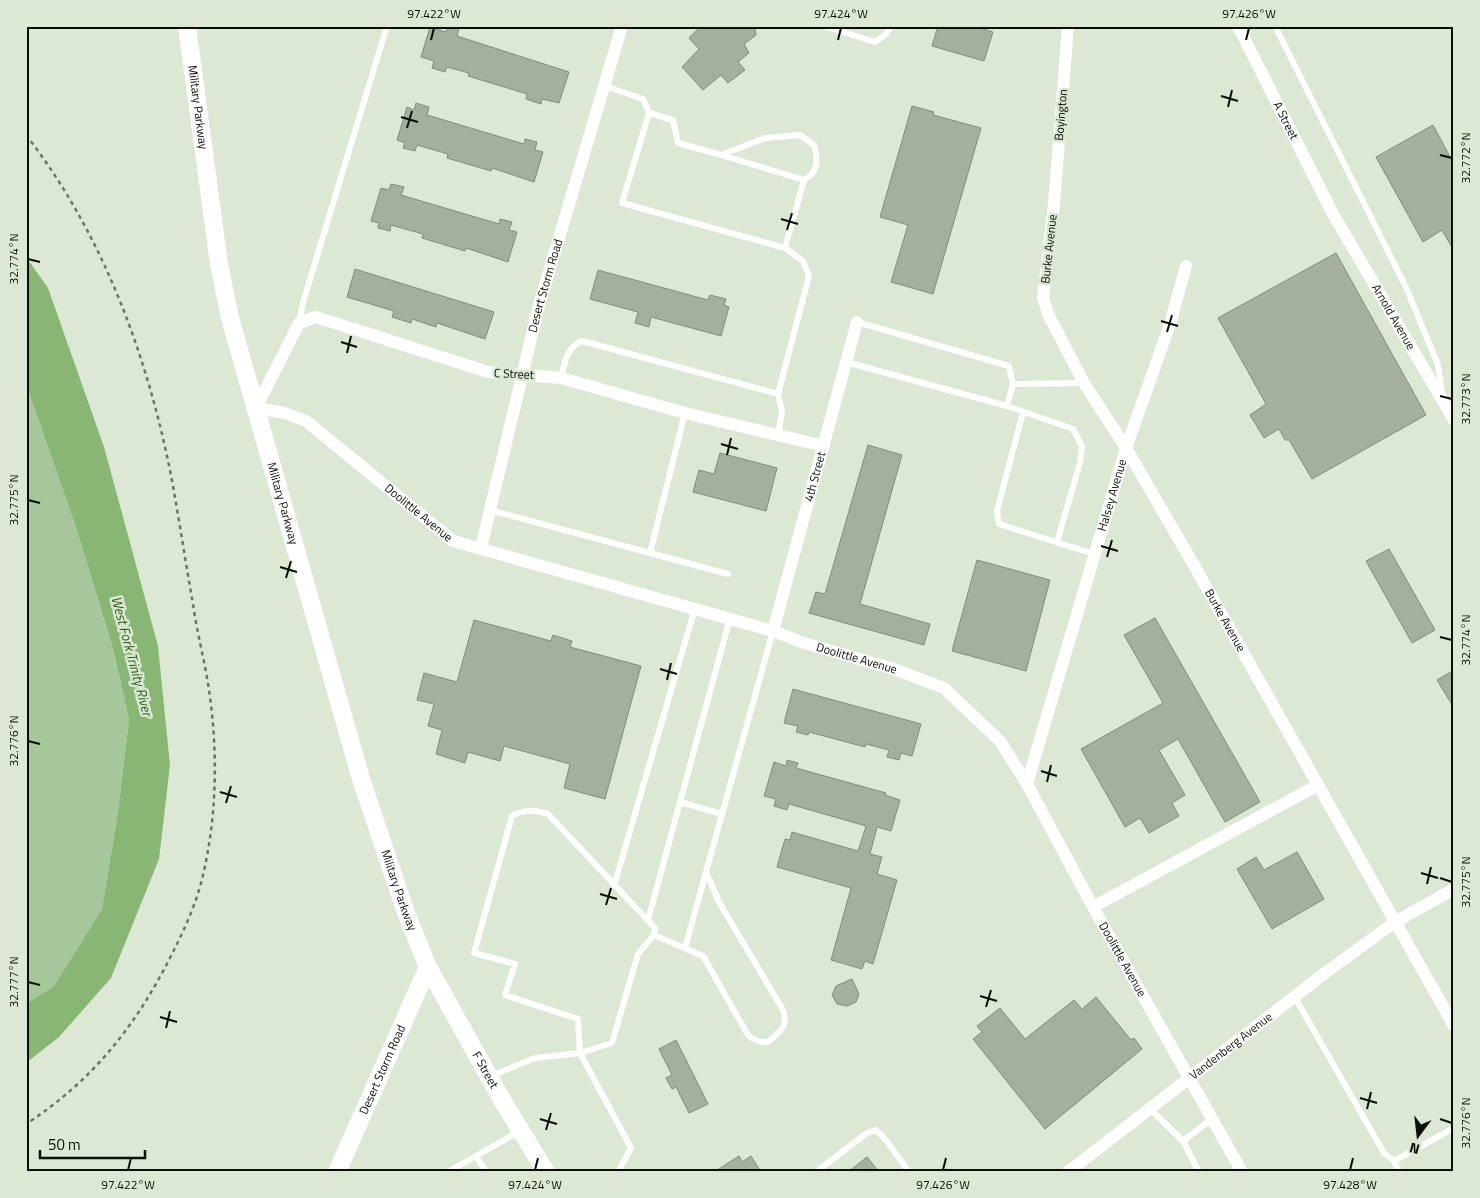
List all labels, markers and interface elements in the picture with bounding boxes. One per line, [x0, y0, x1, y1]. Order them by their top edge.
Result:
text: 97.422°W [407, 4, 461, 23]
text: 97.424°W [814, 4, 868, 23]
text: 97.426°W [1222, 4, 1276, 23]
street label: Military Parkway [183, 64, 214, 151]
street label: Boyington [1049, 88, 1072, 142]
street label: A Street [1269, 98, 1304, 144]
text: 32.772°N [1456, 132, 1475, 184]
street label: Burke Avenue [1035, 213, 1062, 285]
text: 32.774°N [4, 233, 23, 285]
street label: Desert Storm Road [523, 237, 567, 334]
street label: Arnold Avenue [1367, 280, 1421, 353]
street label: C Street [494, 363, 535, 384]
text: 32.773°N [1456, 373, 1475, 425]
street label: 4th Street [799, 449, 831, 504]
street label: Halsey Avenue [1092, 457, 1131, 534]
street label: Military Parkway [262, 460, 304, 547]
text: 32.775°N [4, 474, 23, 526]
street label: Doolittle Avenue [381, 479, 457, 546]
street label: Burke Avenue [1200, 585, 1251, 655]
water label: West Fork Trinity River [106, 594, 159, 720]
text: 32.774°N [1456, 614, 1475, 666]
street label: Doolittle Avenue [814, 637, 900, 678]
text: 32.776°N [4, 715, 23, 767]
street label: Military Parkway [376, 847, 422, 934]
text: 32.775°N [1456, 856, 1475, 908]
street label: Doolittle Avenue [1094, 918, 1152, 1000]
text: 32.777°N [4, 956, 23, 1008]
street label: Vandenberg Avenue [1185, 1007, 1276, 1084]
street label: Desert Storm Road [354, 1022, 410, 1117]
street label: F Street [468, 1048, 504, 1092]
text: 32.776°N [1456, 1097, 1475, 1149]
north arrow [1392, 1110, 1442, 1160]
scale bar [40, 1128, 145, 1160]
text: 50 m [48, 1133, 81, 1156]
text: N [1407, 1138, 1422, 1160]
text: 97.422°W [101, 1175, 155, 1194]
text: 97.424°W [508, 1175, 562, 1194]
text: 97.426°W [916, 1175, 970, 1194]
text: 97.428°W [1323, 1175, 1377, 1194]

